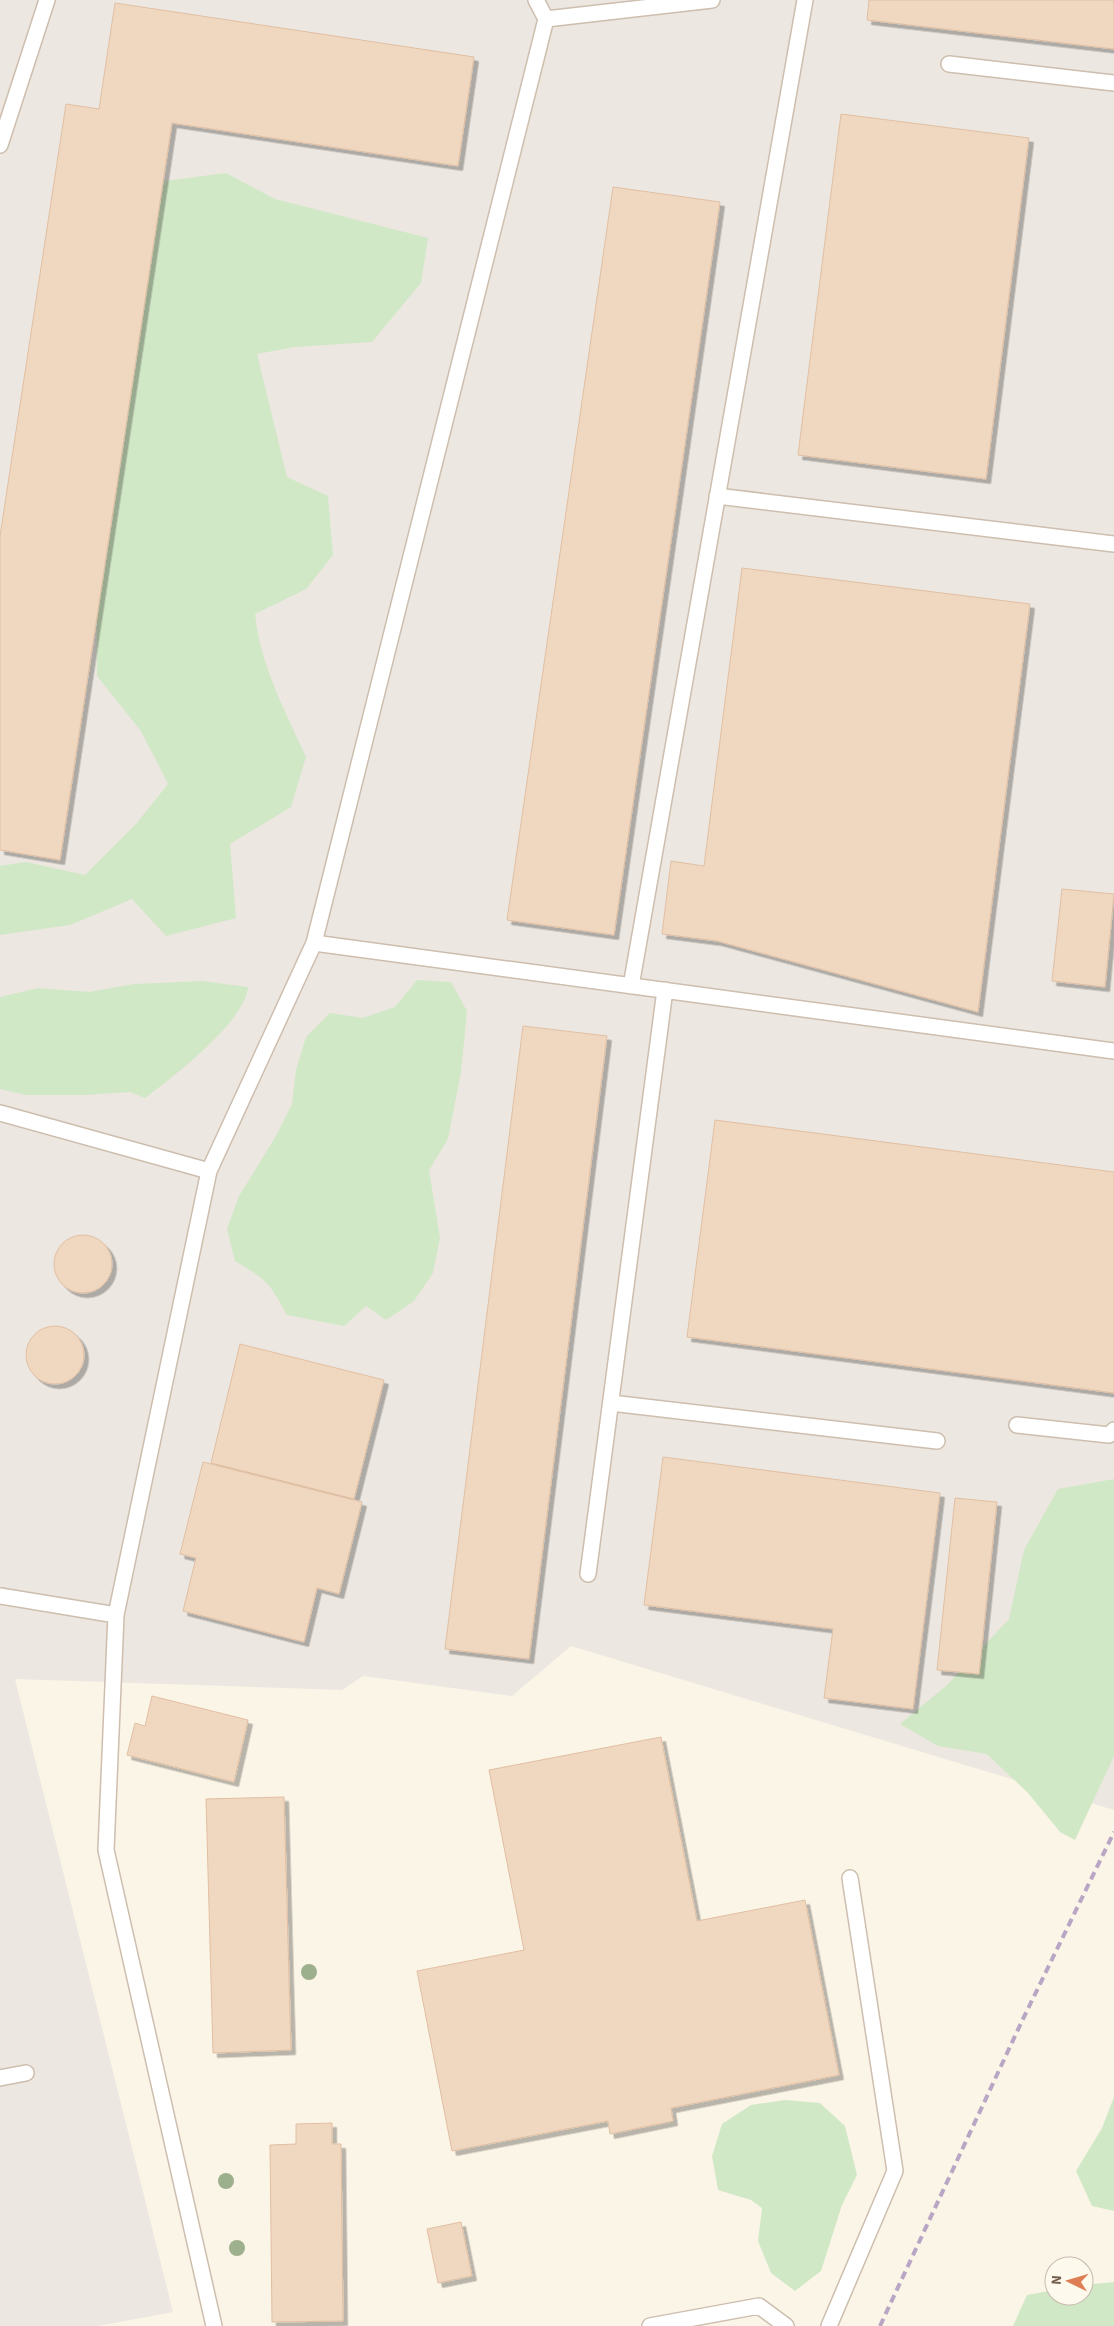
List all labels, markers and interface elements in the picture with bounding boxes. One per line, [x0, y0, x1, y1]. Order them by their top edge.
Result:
north arrow [1044, 2256, 1094, 2306]
text: N [1047, 2274, 1067, 2285]

